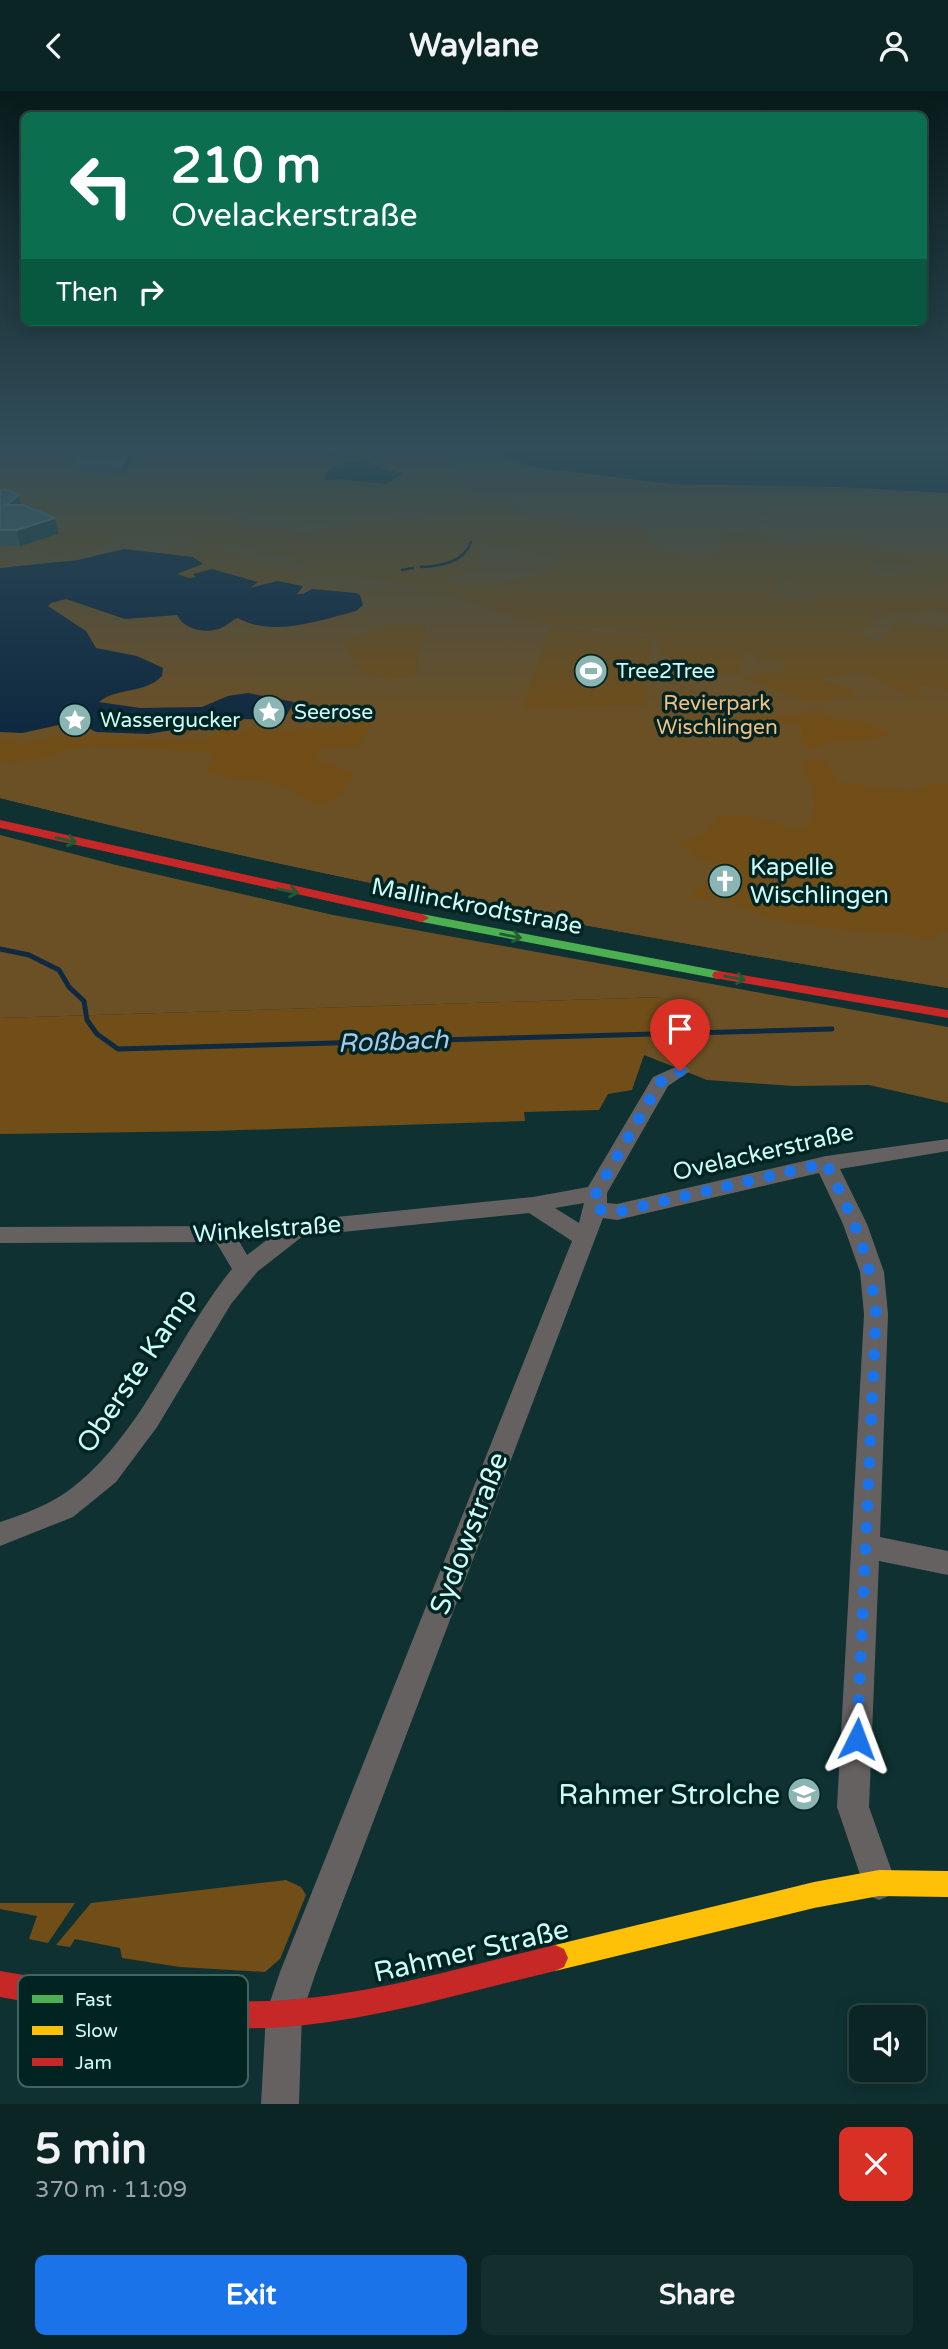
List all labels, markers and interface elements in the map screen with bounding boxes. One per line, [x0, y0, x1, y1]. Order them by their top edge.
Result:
icon: back [35, 27, 73, 65]
text: Waylane [409, 27, 539, 65]
icon: person [875, 27, 913, 65]
text: 210 m [171, 137, 321, 196]
icon: left [56, 140, 147, 231]
text: Ovelackerstraße [171, 197, 418, 235]
icon: right [132, 273, 170, 311]
text: Then [56, 277, 118, 308]
sports icon: Tree2Tree [572, 652, 610, 690]
place label: Tree2Tree [616, 659, 715, 684]
park label: Revierpark Wischlingen [656, 691, 778, 740]
place icon: Seerose [250, 693, 288, 731]
place label: Seerose [294, 700, 373, 725]
place icon: Wassergucker [56, 701, 94, 739]
place label: Wassergucker [100, 708, 240, 733]
one-way arrow [54, 834, 77, 847]
place label: Kapelle Wischlingen [750, 853, 889, 910]
church icon: Kapelle Wischlingen [706, 862, 744, 900]
street label: Mallinckrodtstraße [369, 872, 585, 941]
one-way arrow [276, 884, 299, 898]
one-way arrow [499, 930, 522, 944]
one-way arrow [723, 971, 746, 985]
pin [650, 999, 710, 1071]
icon: arrive [661, 1010, 699, 1048]
water label: Roßbach [337, 1024, 450, 1059]
street label: Ovelackerstraße [670, 1118, 856, 1187]
street label: Winkelstraße [192, 1210, 342, 1249]
street label: Oberste Kamp [69, 1282, 204, 1459]
street label: Sydowstraße [422, 1447, 515, 1619]
position arrow [820, 1702, 894, 1776]
school or university icon: Rahmer Strolche [785, 1775, 823, 1813]
place label: Rahmer Strolche [558, 1778, 780, 1812]
street label: Rahmer Straße [370, 1912, 572, 1990]
legend [18, 1975, 248, 2087]
text: Fast [75, 1989, 112, 2011]
map controls [849, 2005, 926, 2082]
button: sound [849, 2005, 926, 2082]
text: Slow [75, 2020, 118, 2042]
text: Jam [75, 2052, 112, 2074]
text: 5 min [35, 2124, 147, 2175]
button: close [839, 2127, 913, 2201]
text: 370 m · 11:09 [35, 2176, 187, 2204]
button: Exit [35, 2255, 467, 2335]
button: Share [481, 2255, 913, 2335]

